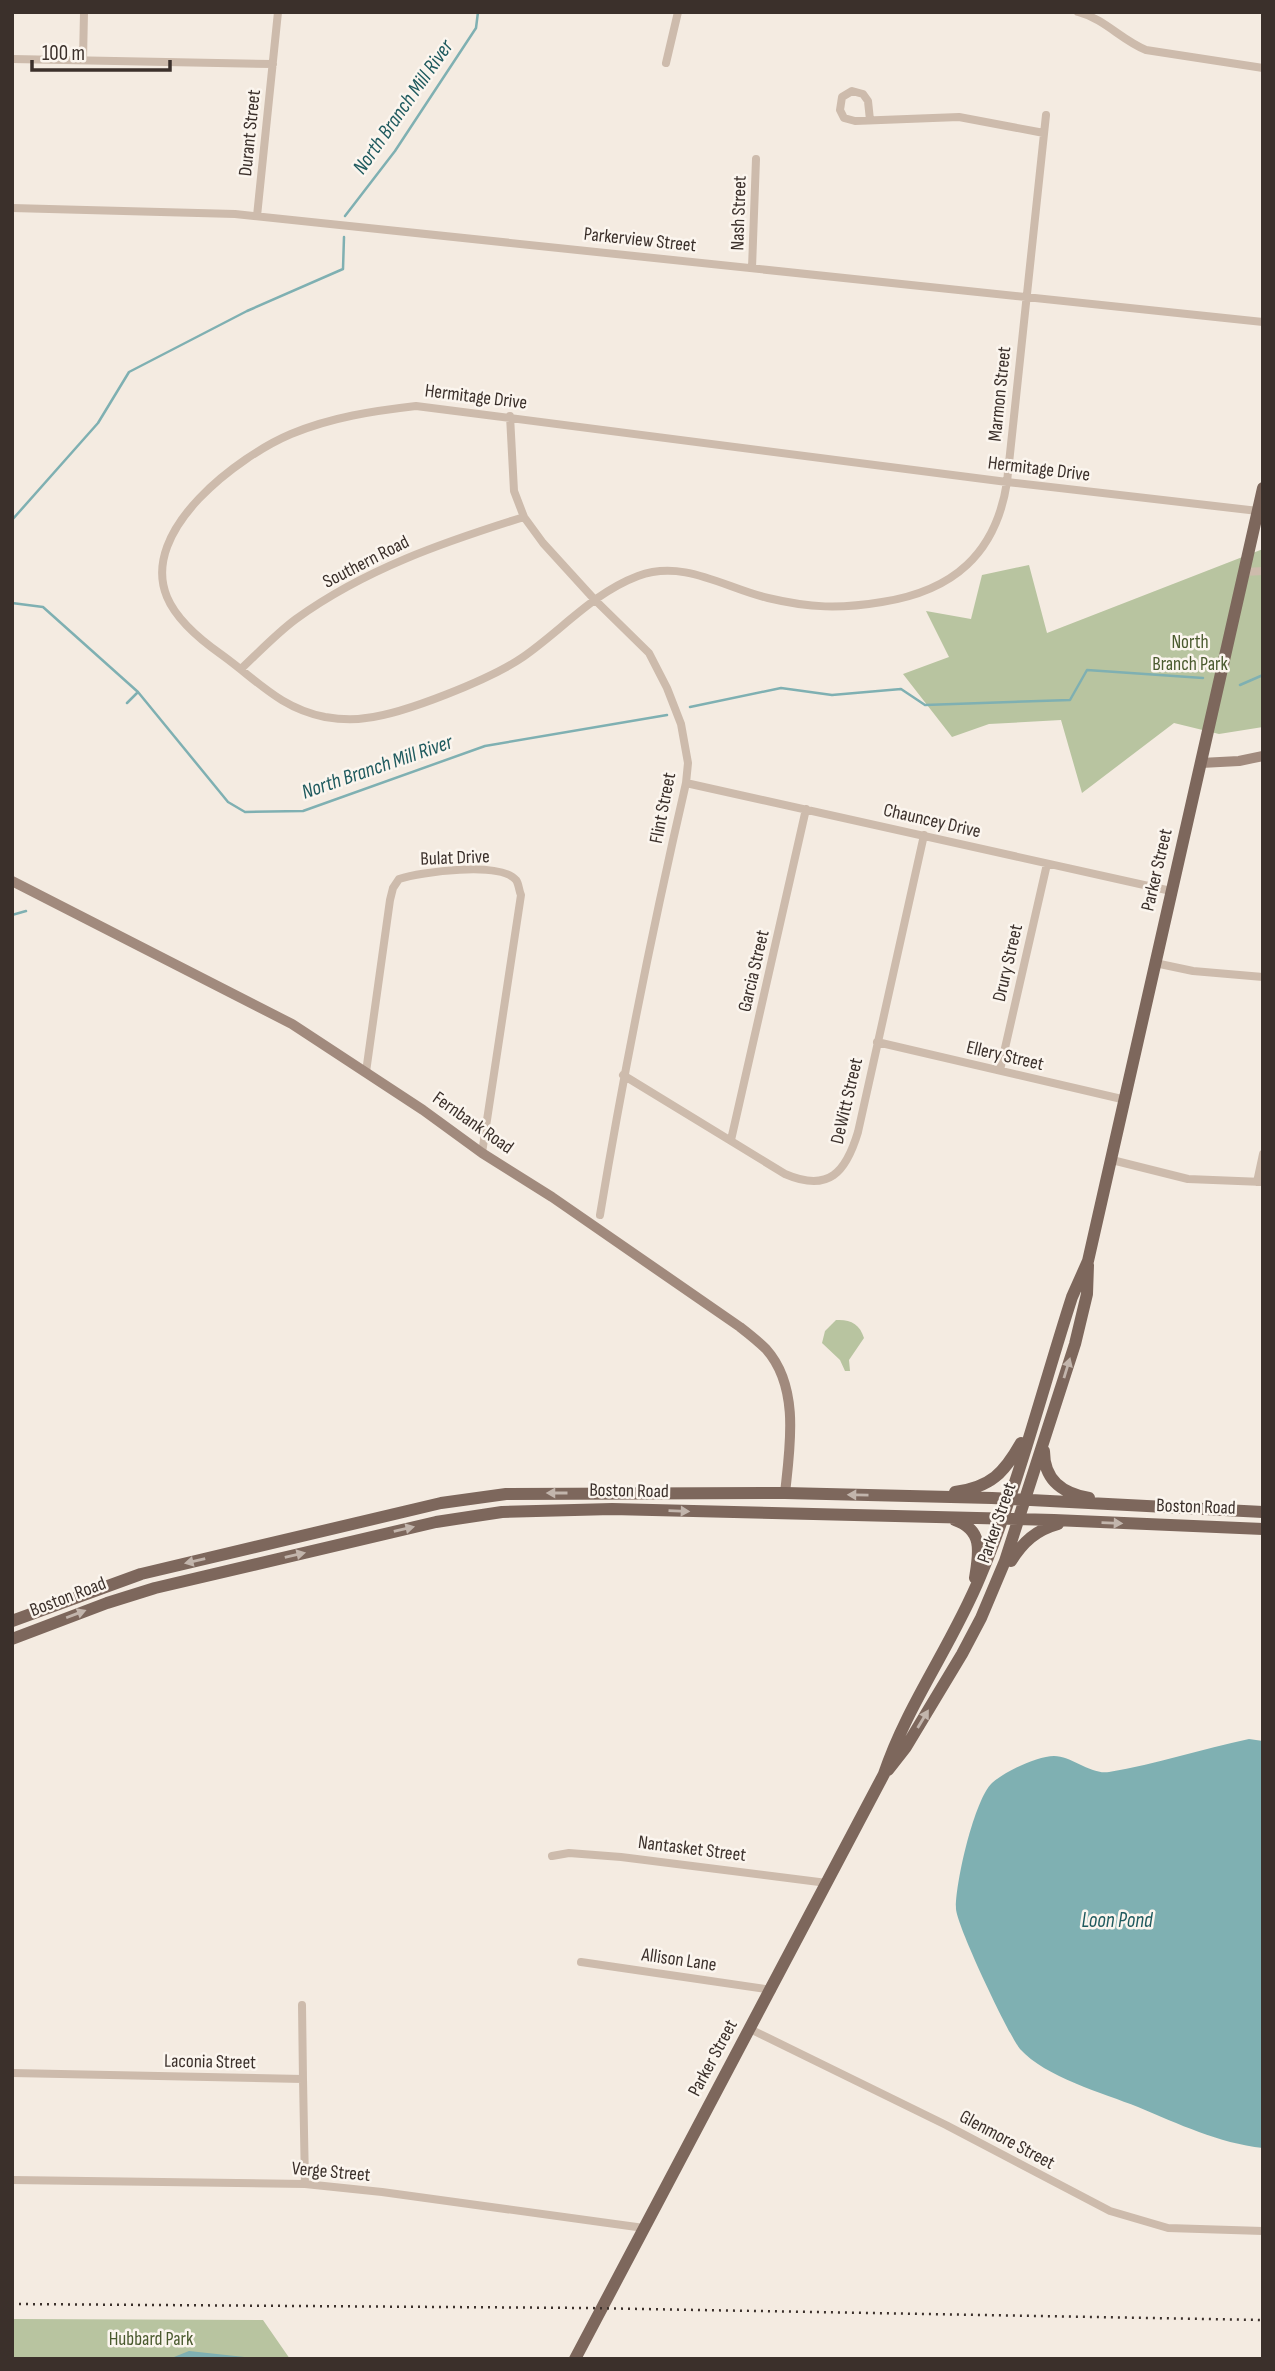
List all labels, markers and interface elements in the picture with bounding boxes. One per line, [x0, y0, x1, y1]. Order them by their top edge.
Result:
scale bar [32, 28, 170, 72]
water label: North Branch Mill River [347, 34, 459, 179]
text: 100 m [42, 41, 85, 66]
street label: Durant Street [234, 88, 266, 177]
street label: Nash Street [726, 175, 752, 251]
street label: Parkerview Street [583, 223, 698, 257]
street label: Marmon Street [984, 345, 1016, 443]
street label: Hermitage Drive [424, 379, 528, 415]
street label: Hermitage Drive [987, 451, 1091, 487]
street label: Southern Road [319, 530, 413, 594]
park label: North Branch Park [1152, 631, 1229, 676]
water label: North Branch Mill River [298, 729, 457, 805]
street label: Flint Street [645, 770, 681, 845]
street label: Chauncey Drive [881, 799, 983, 843]
street label: Parker Street [1136, 826, 1178, 913]
street label: Bulat Drive [420, 845, 490, 871]
street label: Drury Street [988, 922, 1028, 1004]
street label: Garcia Street [733, 928, 775, 1014]
street label: Ellery Street [964, 1036, 1046, 1076]
street label: DeWitt Street [826, 1056, 868, 1146]
street label: Fernbank Road [428, 1087, 518, 1159]
one-way arrow [1063, 1358, 1073, 1379]
street label: Boston Road [589, 1479, 669, 1503]
street label: Parker Street [973, 1479, 1022, 1566]
one-way arrow [546, 1487, 568, 1498]
one-way arrow [847, 1489, 869, 1501]
street label: Boston Road [1156, 1494, 1236, 1520]
one-way arrow [668, 1506, 690, 1517]
one-way arrow [1102, 1517, 1124, 1528]
one-way arrow [393, 1523, 415, 1534]
one-way arrow [284, 1549, 306, 1560]
one-way arrow [184, 1556, 206, 1567]
street label: Boston Road [27, 1572, 109, 1622]
one-way arrow [66, 1609, 87, 1620]
one-way arrow [916, 1709, 929, 1728]
street label: Nantasket Street [637, 1831, 747, 1867]
water label: Loon Pond [1081, 1908, 1154, 1933]
street label: Allison Lane [639, 1943, 718, 1977]
street label: Parker Street [683, 2015, 743, 2100]
street label: Laconia Street [164, 2050, 256, 2074]
street label: Glenmore Street [955, 2105, 1059, 2175]
street label: Verge Street [291, 2157, 371, 2187]
park label: Hubbard Park [109, 2328, 194, 2351]

